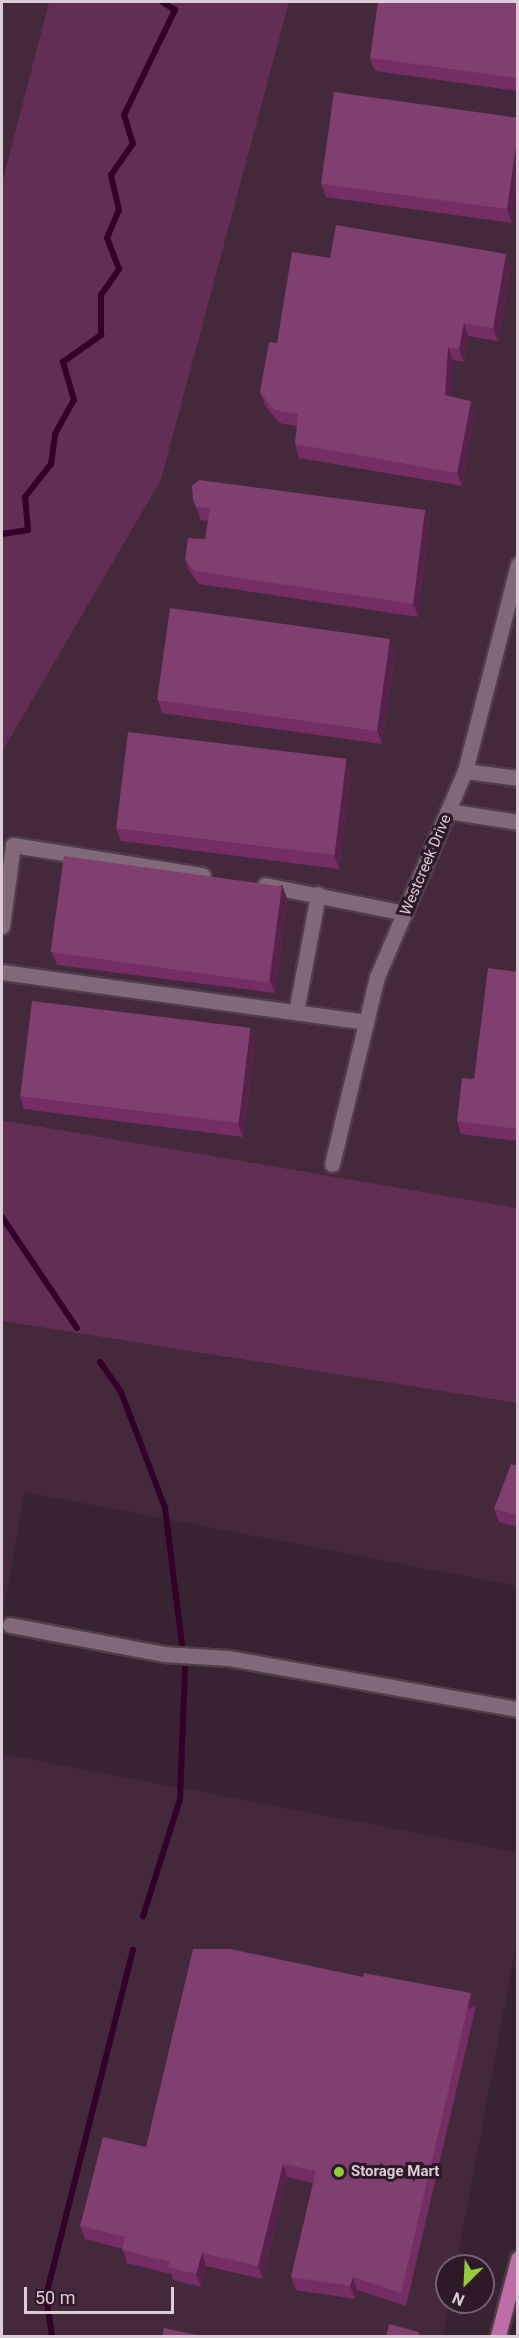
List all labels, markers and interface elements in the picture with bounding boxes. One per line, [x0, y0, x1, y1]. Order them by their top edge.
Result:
street label: Westcreek Drive [397, 812, 455, 918]
place label: Storage Mart [351, 2163, 439, 2181]
marker: Storage Mart [332, 2165, 346, 2179]
north arrow [435, 2254, 495, 2314]
scale bar [27, 2275, 177, 2313]
text: 50 m [35, 2287, 75, 2308]
text: N [449, 2288, 467, 2310]

